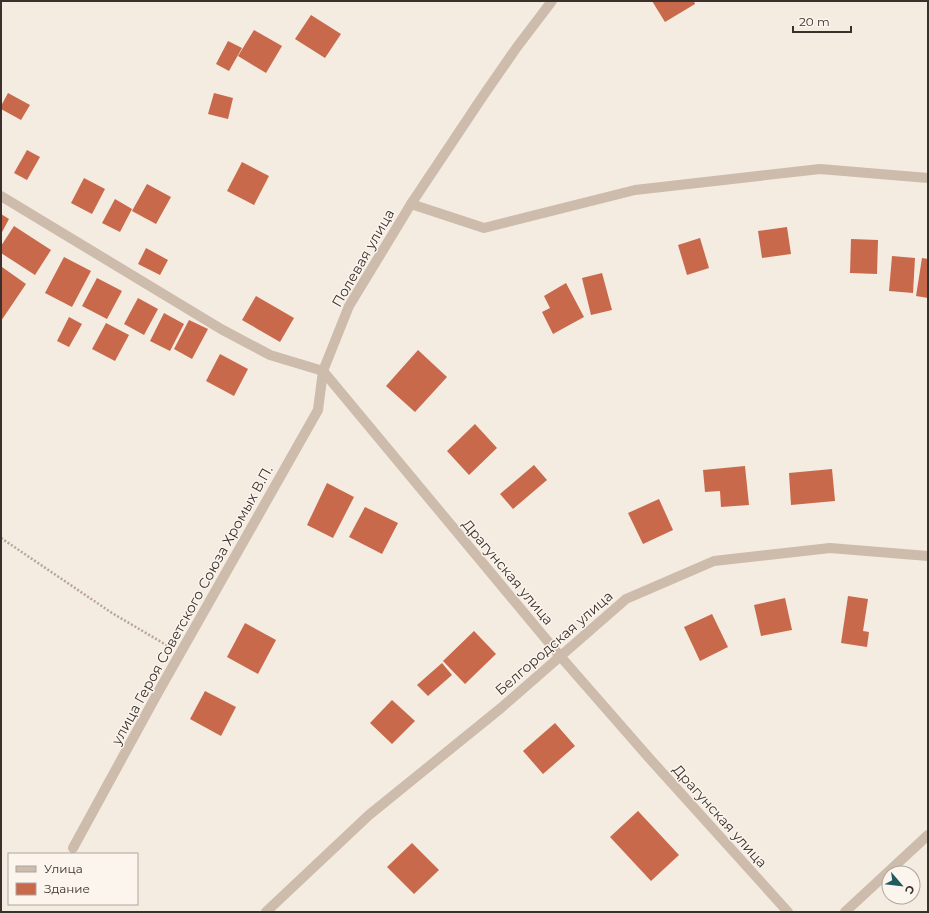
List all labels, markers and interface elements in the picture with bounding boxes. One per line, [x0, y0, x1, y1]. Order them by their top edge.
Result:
scale bar [793, 8, 851, 34]
text: 20 m [799, 14, 830, 29]
street label: Полевая улица [328, 206, 398, 310]
street label: улица Героя Советского Союза Хромых В.П. [107, 462, 277, 749]
street label: Драгунская улица [458, 515, 558, 629]
street label: Белгородская улица [491, 587, 617, 699]
street label: Драгунская улица [669, 761, 771, 871]
legend [8, 853, 138, 905]
text: Улица [44, 861, 83, 876]
north arrow [881, 865, 921, 905]
text: Здание [44, 881, 90, 896]
text: С [902, 883, 918, 897]

